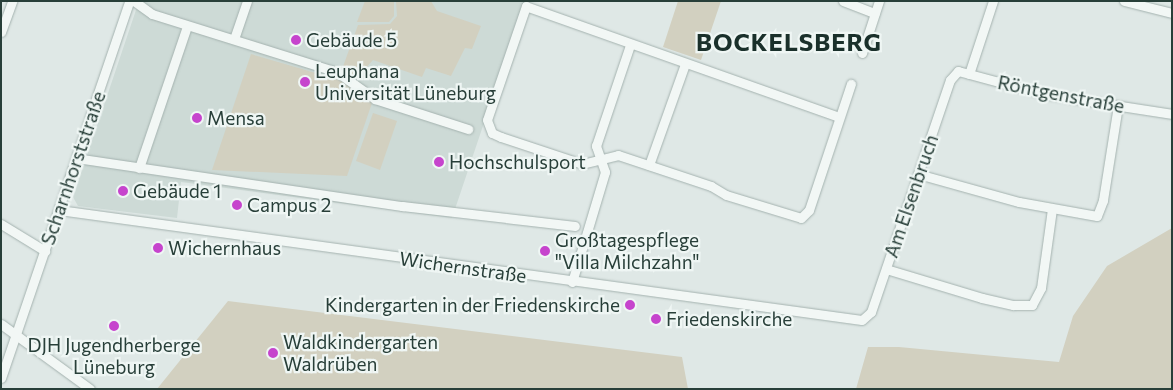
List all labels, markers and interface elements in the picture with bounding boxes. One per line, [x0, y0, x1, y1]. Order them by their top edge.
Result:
district label: BOCKELSBERG [695, 28, 883, 56]
place label: Gebäude 5 [306, 29, 397, 51]
marker: Gebäude 5 [290, 34, 302, 46]
place label: Leuphana Universität Lüneburg [315, 60, 496, 104]
street label: Röntgenstraße [996, 71, 1126, 117]
marker: Leuphana Universität Lüneburg [299, 76, 311, 88]
street label: Scharnhorststraße [36, 88, 110, 248]
place label: Mensa [207, 107, 265, 129]
marker: Mensa [191, 112, 203, 124]
street label: Am Elsenbruch [879, 131, 943, 261]
place label: Hochschulsport [449, 151, 586, 173]
marker: Hochschulsport [433, 156, 445, 168]
place label: Gebäude 1 [133, 180, 221, 202]
marker: Gebäude 1 [117, 185, 129, 197]
place label: Campus 2 [247, 194, 331, 216]
marker: Campus 2 [231, 199, 243, 211]
place label: Großtagespflege "Villa Milchzahn" [555, 229, 700, 273]
place label: Wichernhaus [168, 237, 281, 259]
marker: Wichernhaus [152, 242, 164, 254]
marker: Großtagespflege "Villa Milchzahn" [539, 245, 551, 257]
street label: Wichernstraße [398, 247, 528, 287]
place label: Kindergarten in der Friedenskirche [325, 294, 620, 316]
marker: Kindergarten in der Friedenskirche [624, 299, 636, 311]
place label: Friedenskirche [666, 308, 792, 330]
marker: Friedenskirche [650, 313, 662, 325]
marker: DJH Jugendherberge Lüneburg [108, 320, 120, 332]
place label: Waldkindergarten Waldrüben [283, 331, 438, 375]
place label: DJH Jugendherberge Lüneburg [27, 334, 201, 378]
marker: Waldkindergarten Waldrüben [267, 347, 279, 359]

